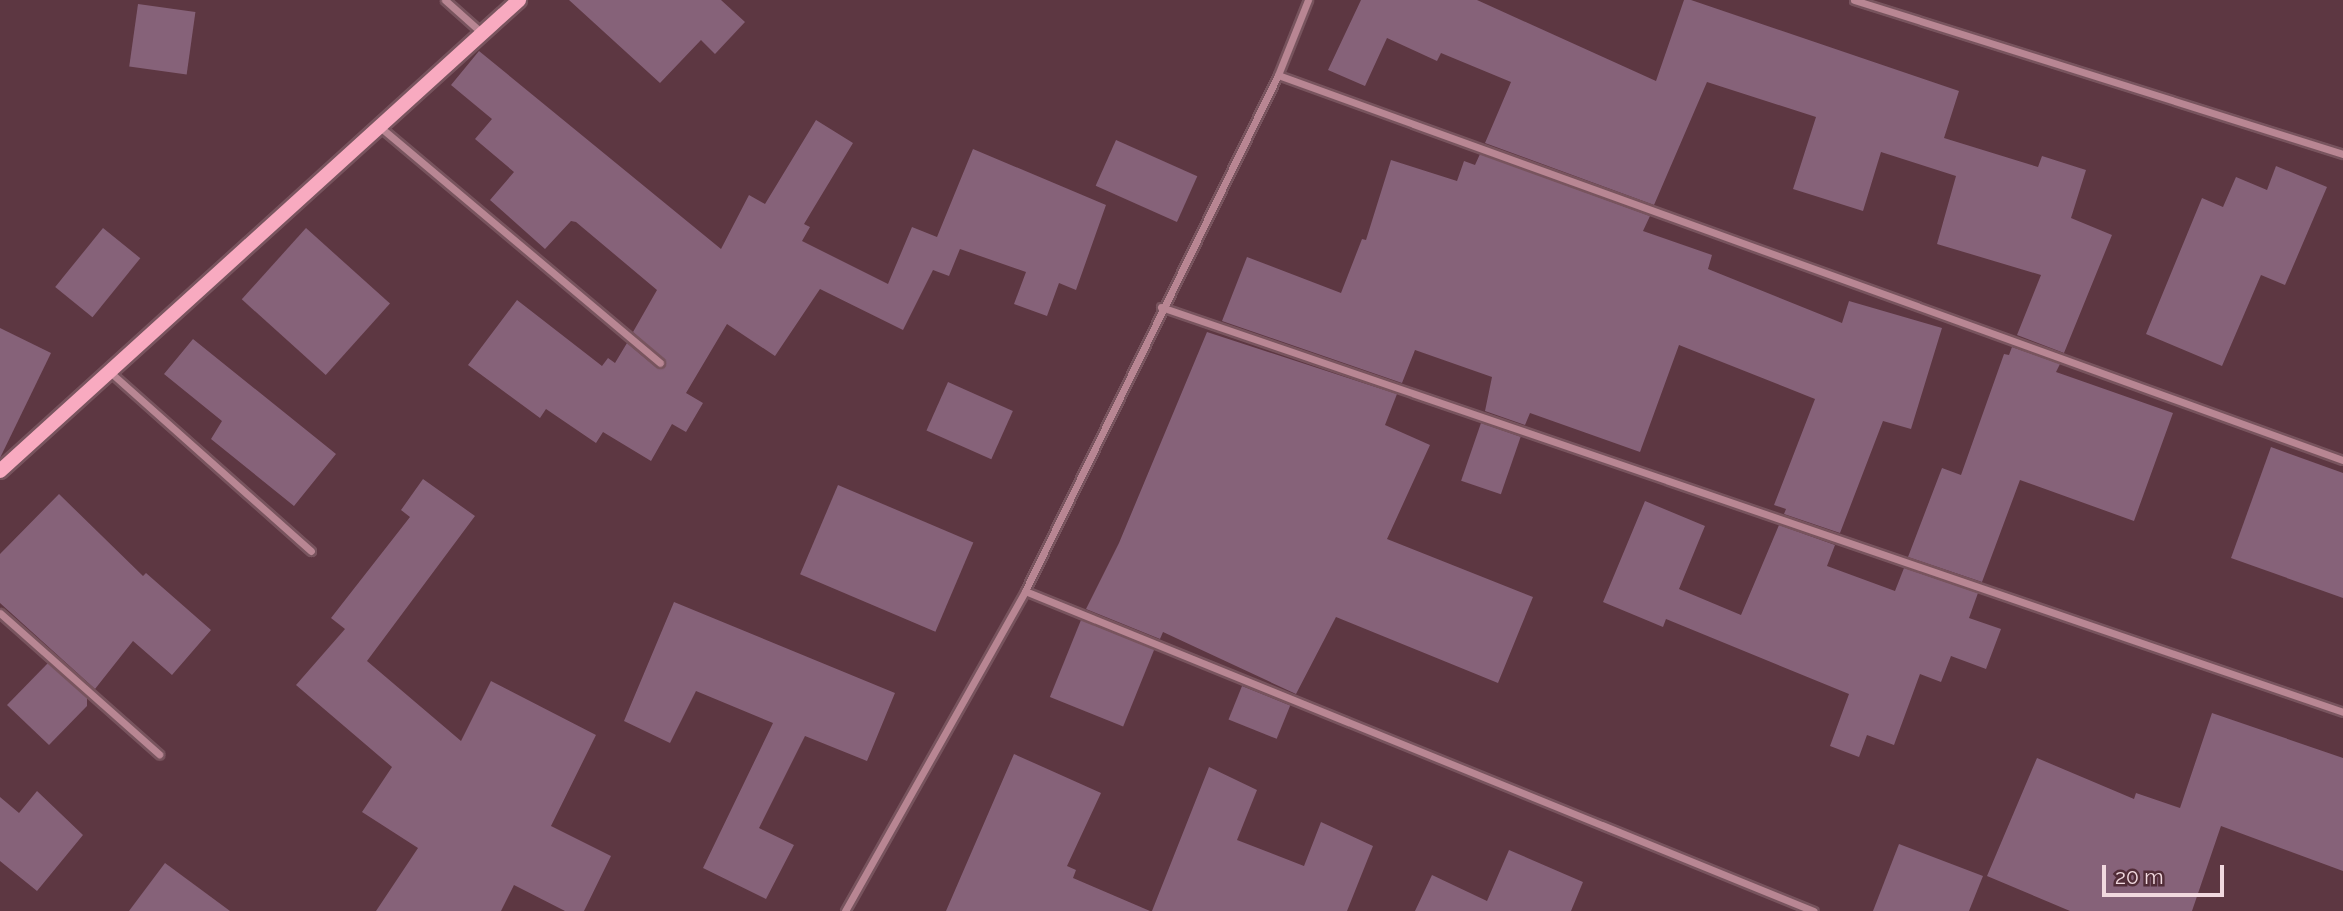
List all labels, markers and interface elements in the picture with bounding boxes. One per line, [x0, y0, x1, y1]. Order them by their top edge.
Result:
scale bar [2105, 852, 2228, 896]
text: 20 m [2115, 864, 2163, 889]

